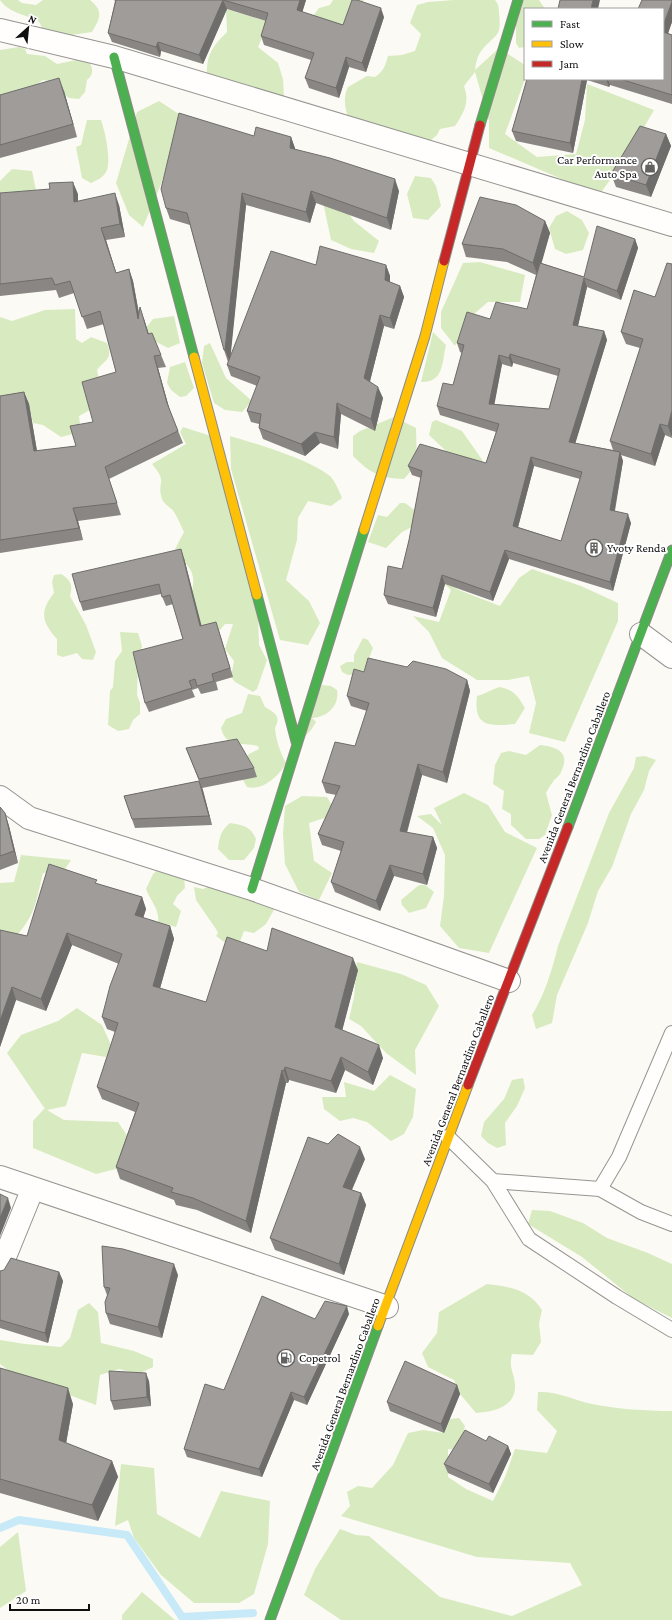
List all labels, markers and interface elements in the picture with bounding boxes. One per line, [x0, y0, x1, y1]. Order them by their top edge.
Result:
north arrow [8, 8, 48, 48]
legend [524, 8, 664, 80]
text: N [26, 12, 39, 26]
text: Fast [560, 17, 581, 31]
text: Slow [560, 37, 584, 51]
text: Jam [559, 57, 579, 71]
place label: Car Performance Auto Spa [557, 153, 637, 181]
shop icon: Car Performance Auto Spa [640, 157, 660, 177]
building icon: Yvoty Renda [584, 538, 604, 558]
place label: Yvoty Renda [607, 541, 666, 555]
street label: Avenida General Bernardino Caballero [535, 689, 613, 865]
street label: Avenida General Bernardino Caballero [419, 992, 497, 1168]
street label: Avenida General Bernardino Caballero [307, 1296, 383, 1472]
fuel station icon: Copetrol [276, 1348, 296, 1368]
place label: Copetrol [299, 1351, 341, 1365]
scale bar [10, 1586, 89, 1612]
text: 20 m [16, 1593, 41, 1607]

